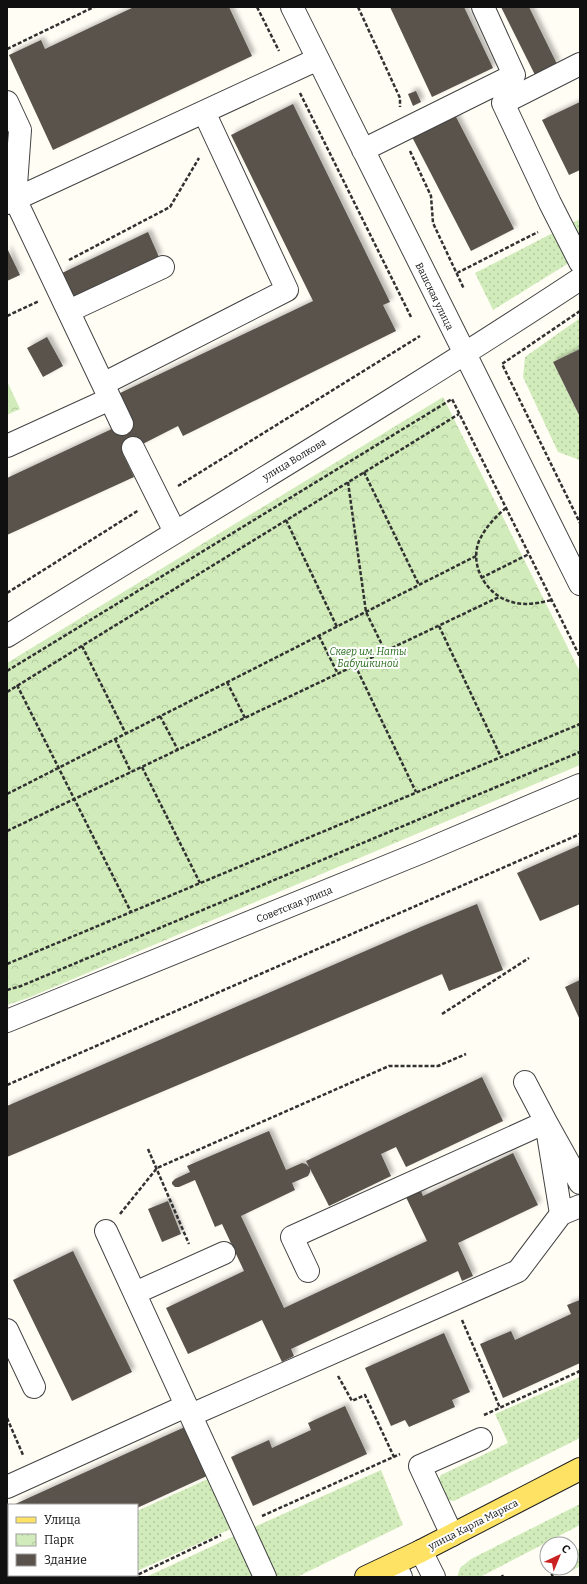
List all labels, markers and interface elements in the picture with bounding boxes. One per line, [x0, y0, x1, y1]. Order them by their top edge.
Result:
street label: Вашская улица [413, 261, 456, 333]
street label: улица Волкова [260, 436, 329, 484]
park label: Сквер им. Наты Бабушкиной [329, 646, 407, 670]
street label: Советская улица [255, 884, 335, 926]
street label: улица Карла Маркса [426, 1497, 521, 1553]
legend [8, 1504, 138, 1576]
text: Улица [44, 1513, 81, 1527]
text: Парк [44, 1533, 74, 1547]
north arrow [539, 1536, 579, 1576]
text: С [559, 1542, 573, 1556]
text: Здание [44, 1553, 87, 1567]

